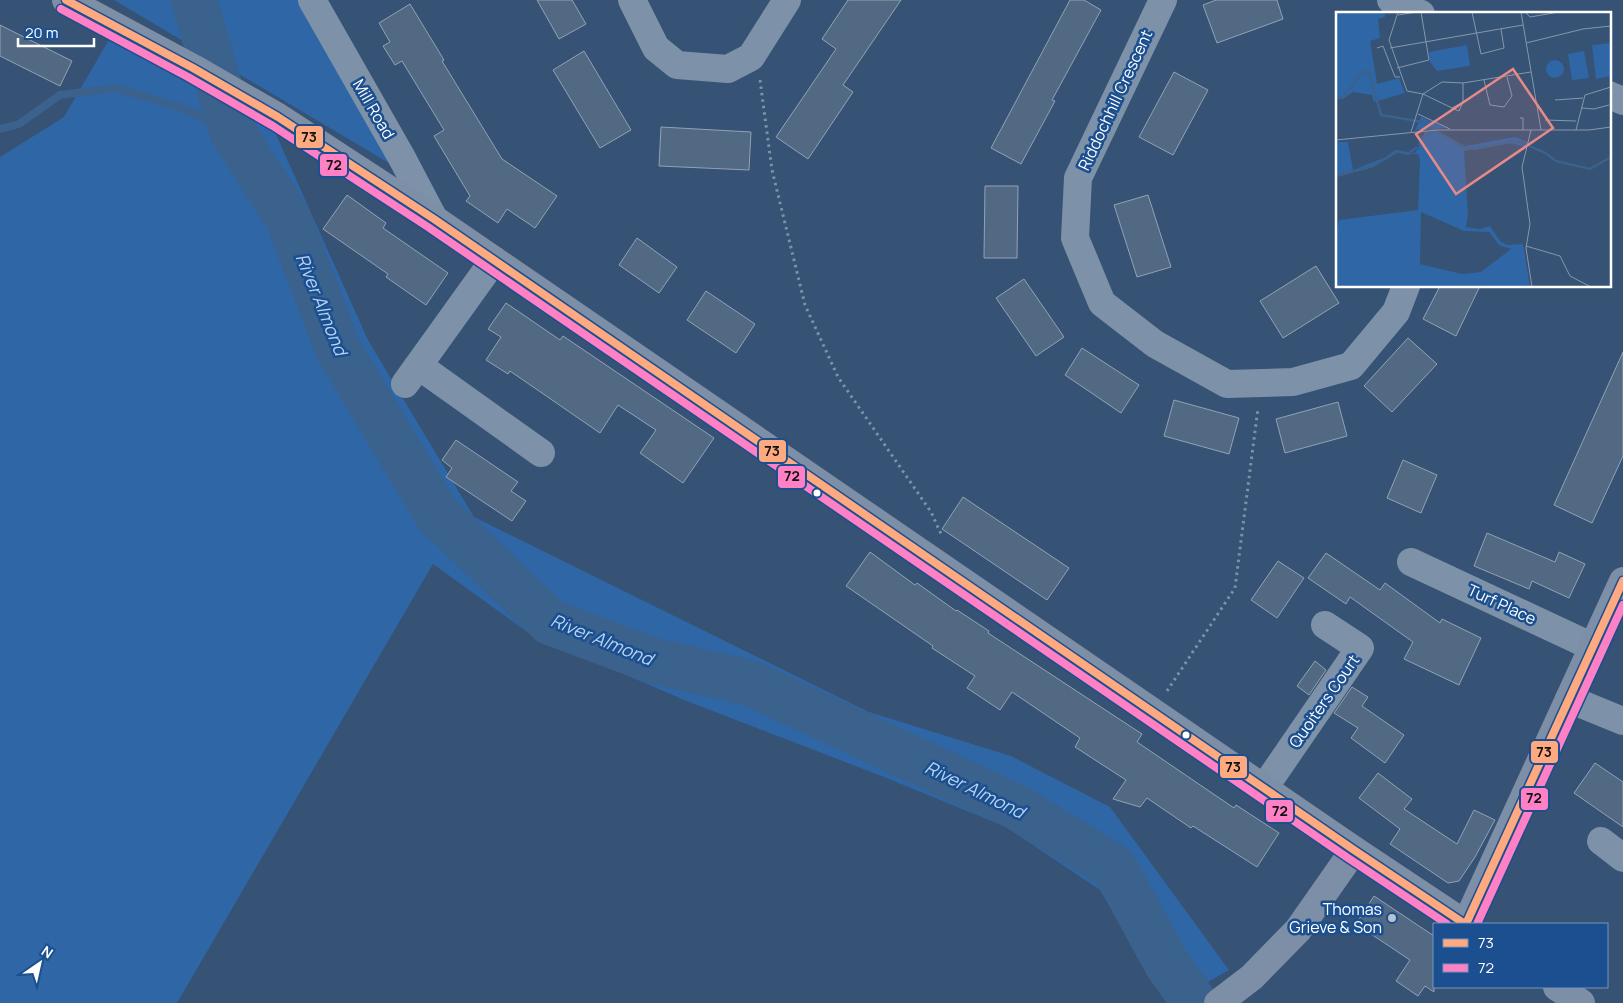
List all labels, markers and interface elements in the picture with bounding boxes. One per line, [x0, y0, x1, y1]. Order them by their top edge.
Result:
inset map [1336, 12, 1610, 288]
scale bar [18, 15, 94, 47]
text: 20 m [25, 22, 58, 43]
street label: Riddochhill Crescent [1073, 26, 1157, 174]
street label: Mill Road [348, 75, 400, 143]
line badge: 73 [295, 125, 324, 149]
text: 73 [301, 127, 317, 146]
line badge: 72 [319, 153, 348, 177]
text: 72 [326, 155, 342, 174]
water label: River Almond [291, 250, 354, 361]
line badge: 73 [758, 439, 787, 463]
text: 73 [764, 441, 780, 460]
line badge: 72 [777, 465, 806, 489]
text: 72 [784, 466, 800, 485]
unlabelled marker [812, 488, 822, 498]
street label: Turf Place [1464, 579, 1540, 629]
water label: River Almond [548, 608, 659, 671]
street label: Quoiters Court [1284, 650, 1364, 752]
unlabelled marker [1181, 730, 1191, 740]
line badge: 73 [1530, 740, 1559, 764]
text: 73 [1536, 742, 1552, 761]
water label: River Almond [921, 755, 1031, 824]
line badge: 73 [1219, 755, 1248, 779]
text: 73 [1225, 757, 1241, 776]
line badge: 72 [1520, 787, 1549, 811]
text: 72 [1526, 788, 1542, 807]
line badge: 72 [1265, 799, 1294, 823]
text: 72 [1272, 801, 1288, 820]
place label: Thomas Grieve & Son [1289, 898, 1382, 938]
marker: Thomas Grieve & Son [1386, 912, 1398, 924]
legend [1433, 923, 1608, 988]
text: 73 [1478, 932, 1494, 953]
north arrow [15, 938, 65, 988]
text: N [38, 941, 57, 962]
text: 72 [1478, 957, 1494, 978]

